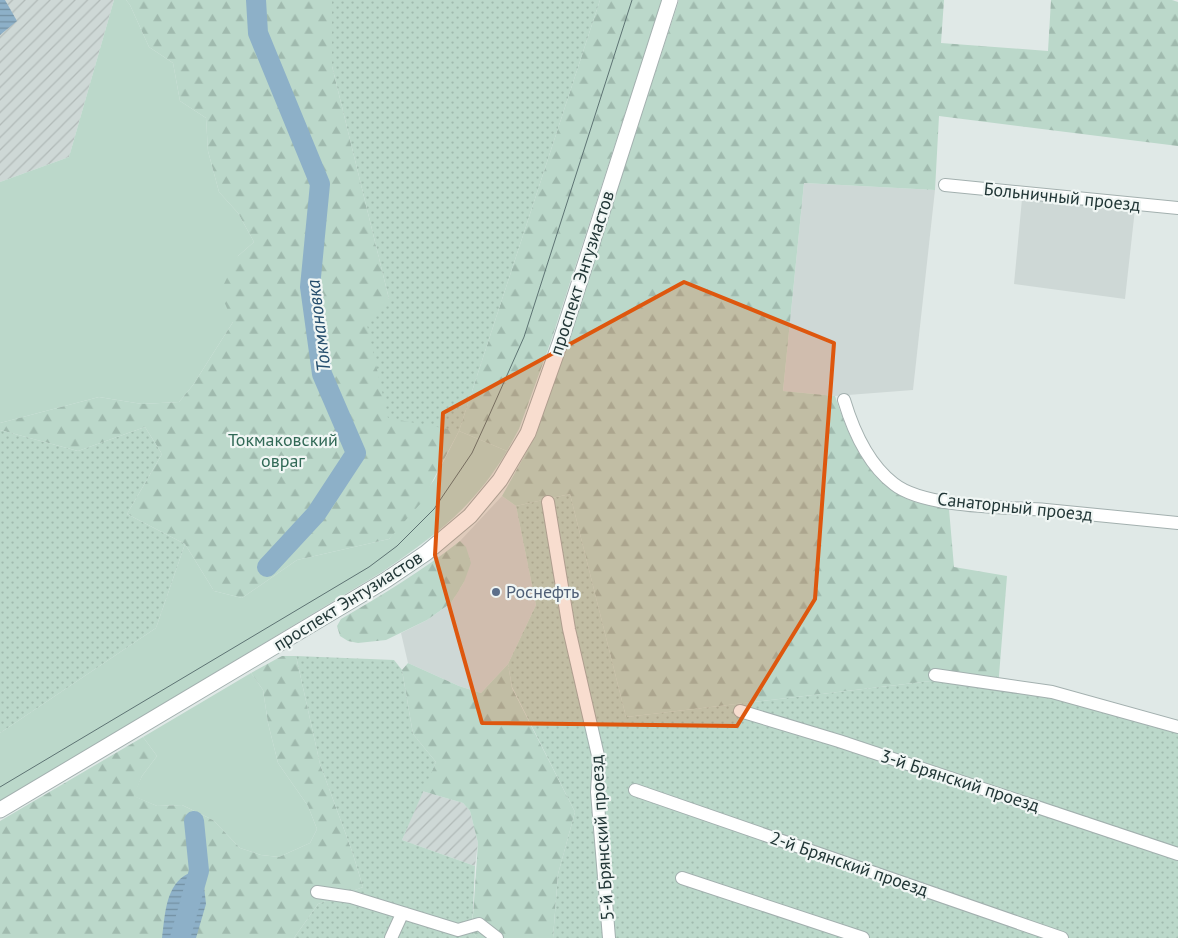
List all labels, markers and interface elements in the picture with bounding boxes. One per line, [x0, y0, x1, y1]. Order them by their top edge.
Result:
street label: Больничный проезд [983, 177, 1142, 216]
street label: проспект Энтузиастов [544, 188, 619, 358]
water label: Токмановка [300, 278, 336, 374]
park label: Токмаковский овраг [228, 428, 338, 472]
street label: Санаторный проезд [936, 487, 1094, 526]
street label: проспект Энтузиастов [269, 545, 427, 656]
place label: Роснефть [506, 580, 579, 603]
marker: Роснефть [490, 586, 502, 598]
street label: 3-й Брянский проезд [878, 744, 1043, 817]
street label: 5-й Брянский проезд [584, 754, 619, 922]
street label: 2-й Брянский проезд [767, 826, 932, 901]

